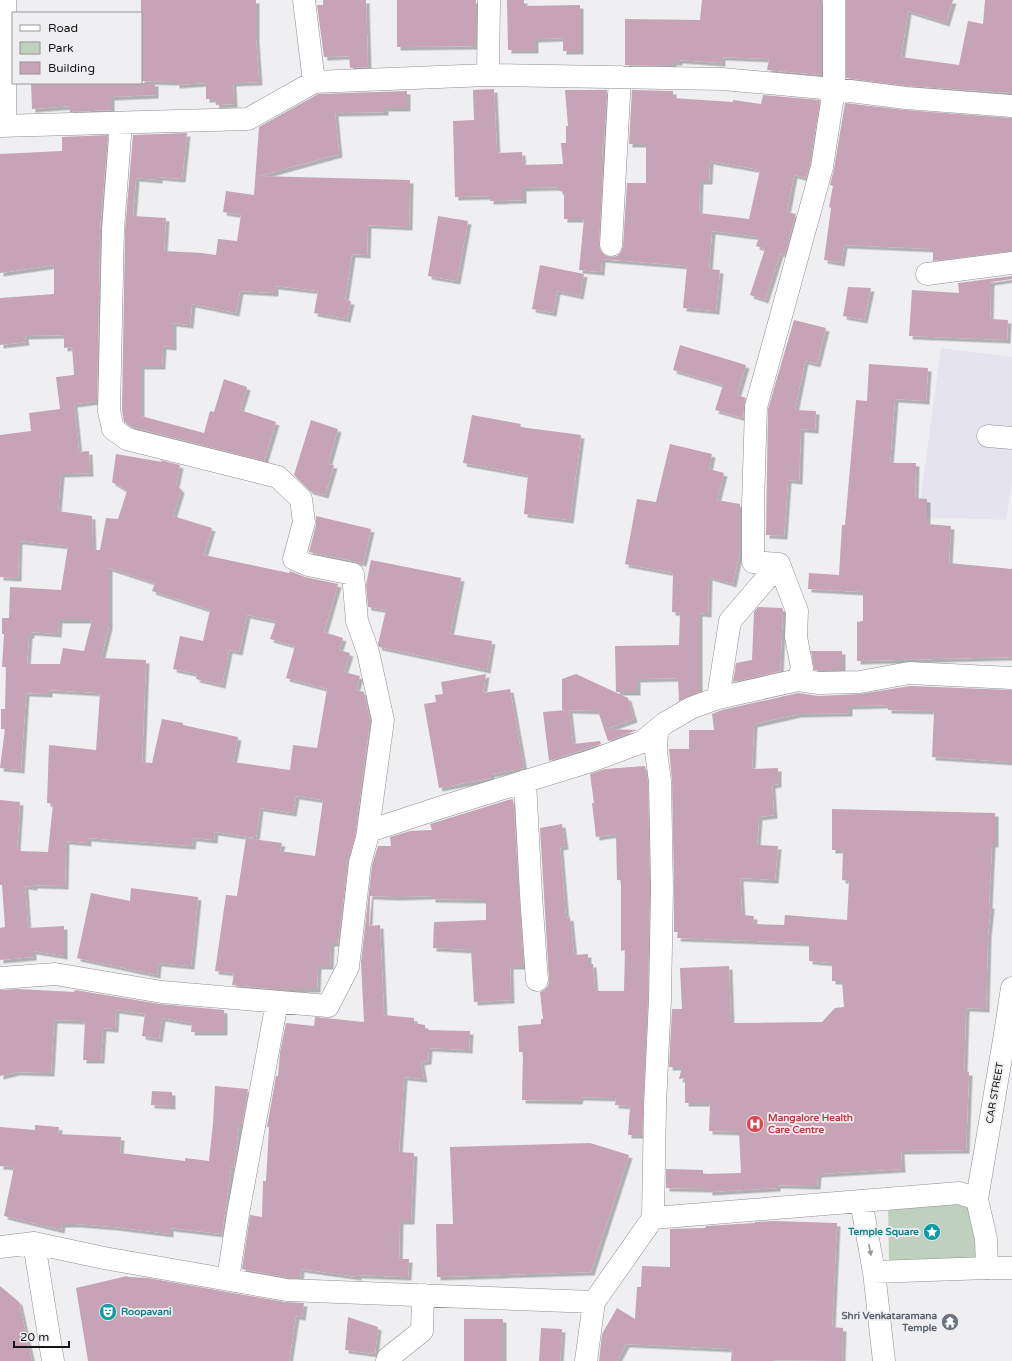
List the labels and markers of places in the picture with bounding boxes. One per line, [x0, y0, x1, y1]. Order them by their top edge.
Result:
place label: Mangalore Health Care Centre [768, 1112, 853, 1136]
hospital icon: Mangalore Health Care Centre [745, 1114, 765, 1134]
place icon: Temple Square [922, 1222, 942, 1242]
place label: Temple Square [847, 1226, 919, 1238]
theatre icon: Roopavani [98, 1302, 118, 1322]
place label: Roopavani [121, 1306, 172, 1318]
place label: Shri Venkataramana Temple [842, 1310, 937, 1334]
temple icon: Shri Venkataramana Temple [940, 1312, 960, 1332]

